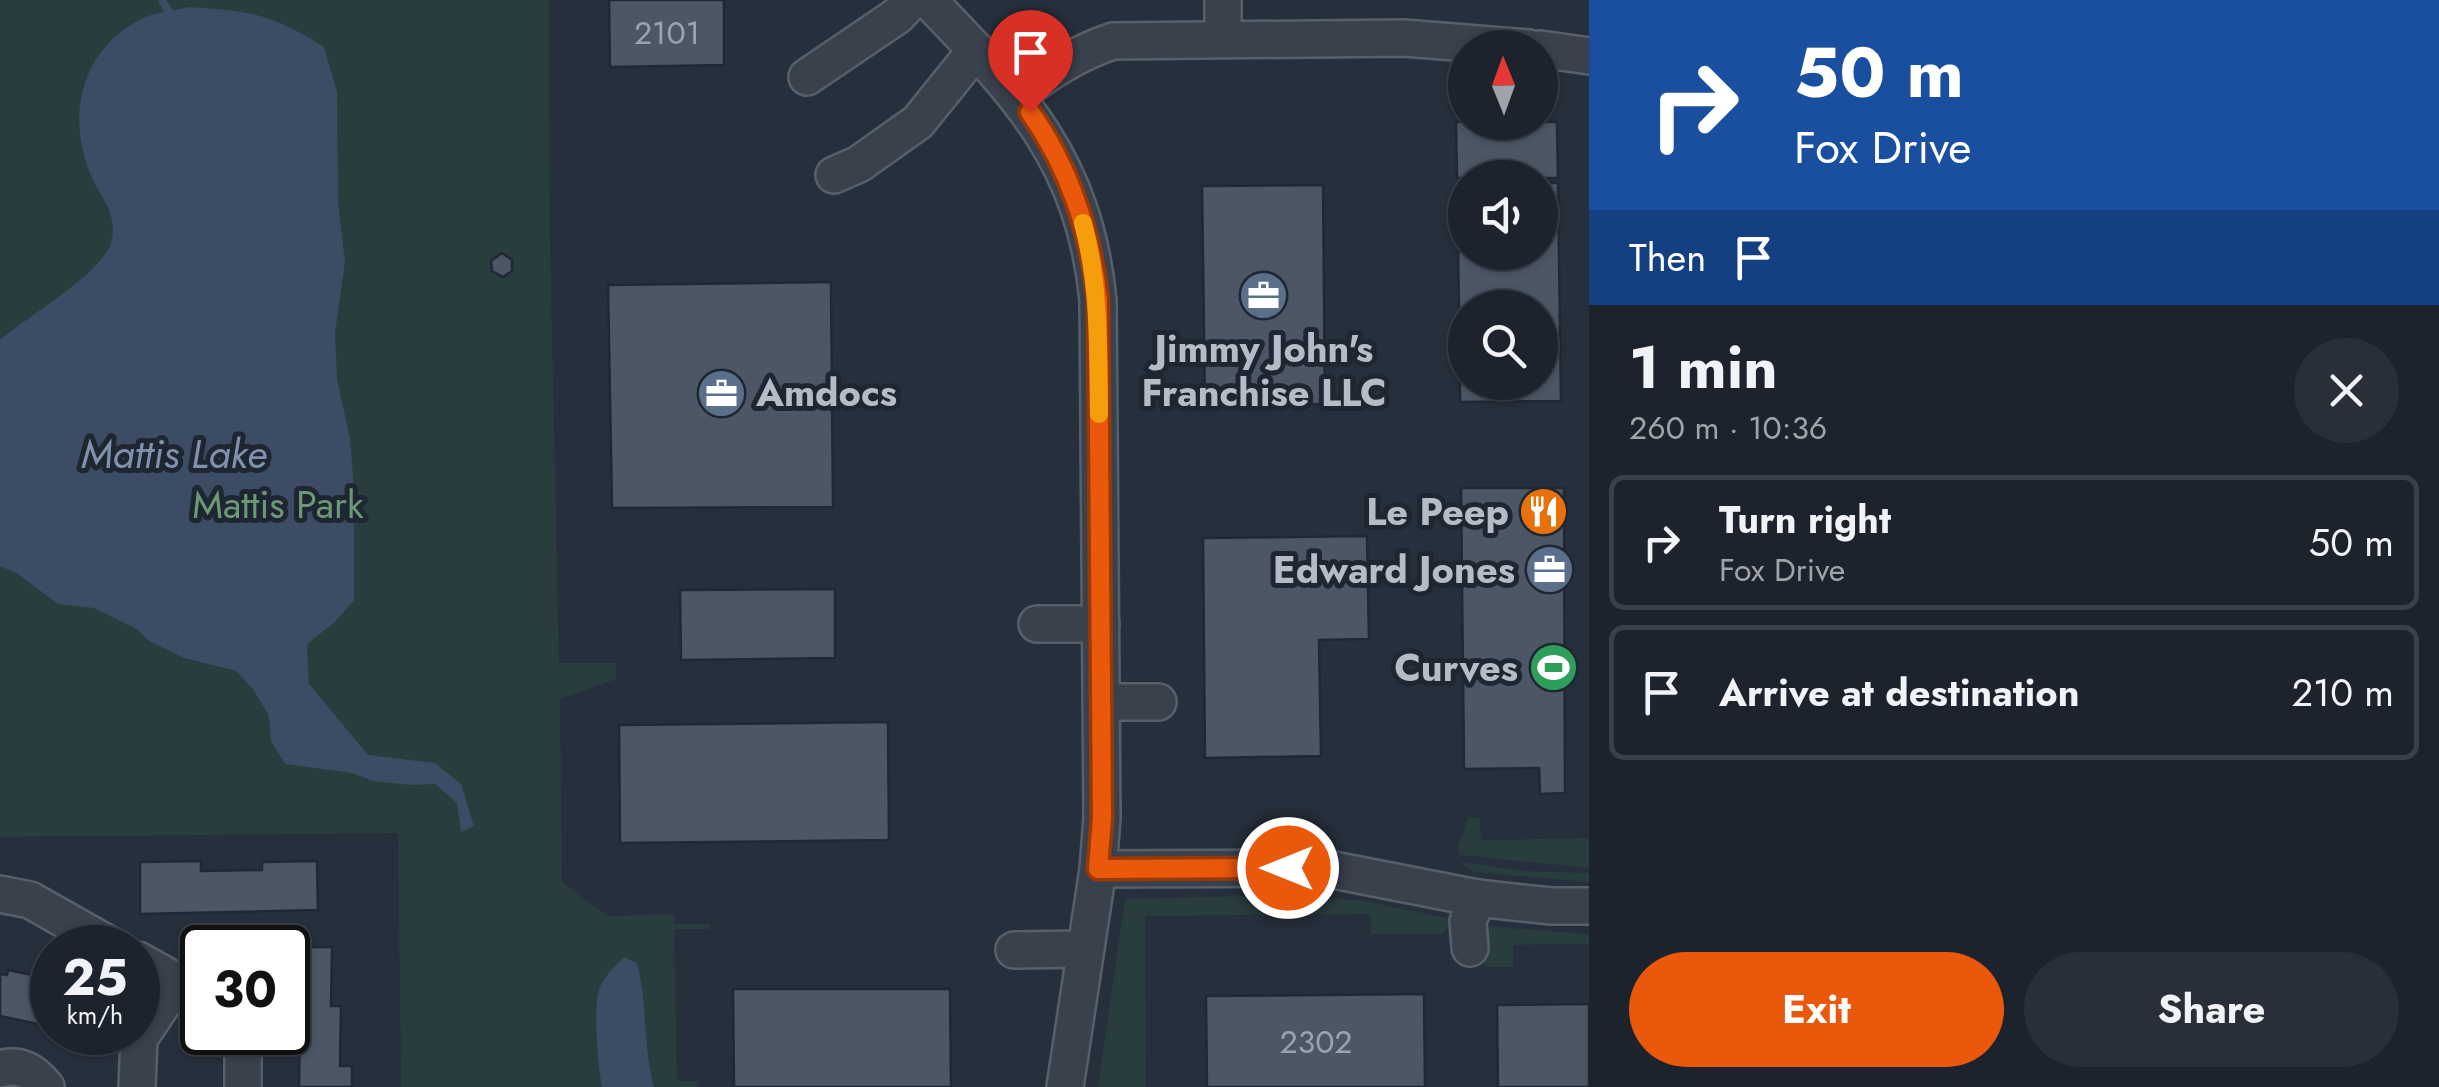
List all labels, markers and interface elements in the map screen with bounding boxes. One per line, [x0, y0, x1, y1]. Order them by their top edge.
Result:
house number: 2101 [634, 10, 700, 56]
pin [988, 10, 1073, 113]
text: 50 m [1794, 22, 1964, 123]
icon: arrive [1003, 25, 1058, 80]
north arrow [1448, 30, 1558, 140]
map controls [1448, 30, 1558, 400]
icon: right [1629, 40, 1759, 170]
text: Fox Drive [1794, 115, 1971, 180]
button: sound [1448, 160, 1558, 270]
text: Then [1629, 230, 1706, 285]
icon: arrive [1726, 230, 1781, 285]
office icon: Jimmy John's Franchise LLC [1238, 269, 1290, 321]
button: search [1448, 290, 1558, 400]
place label: Jimmy John's Franchise LLC [1141, 321, 1387, 420]
text: 1 min [1629, 324, 1778, 411]
button: close [2294, 338, 2399, 443]
place label: Amdocs [755, 365, 897, 420]
office icon: Amdocs [695, 367, 747, 419]
text: 260 m · 10:36 [1629, 405, 1827, 451]
water label: Mattis Lake [81, 425, 267, 483]
park label: Mattis Park [192, 477, 364, 532]
place label: Le Peep [1366, 484, 1509, 539]
restaurant icon: Le Peep [1518, 486, 1570, 538]
text: Turn right [1719, 492, 1891, 547]
icon: right [1634, 515, 1689, 570]
text: 50 m [2309, 515, 2394, 570]
place label: Edward Jones [1273, 542, 1515, 597]
office icon: Edward Jones [1524, 544, 1576, 596]
text: Fox Drive [1719, 547, 1845, 593]
place label: Curves [1394, 640, 1518, 695]
sports icon: Curves [1527, 642, 1579, 694]
icon: arrive [1634, 665, 1689, 720]
text: Arrive at destination [1719, 665, 2080, 720]
text: 210 m [2291, 665, 2394, 720]
position arrow [1236, 816, 1340, 920]
speed limit sign: 30 [180, 925, 310, 1055]
text: 25 [62, 941, 128, 1014]
button: Exit [1629, 952, 2004, 1067]
button: Share [2024, 952, 2399, 1067]
text: km/h [67, 997, 123, 1033]
house number: 2302 [1279, 1019, 1353, 1065]

